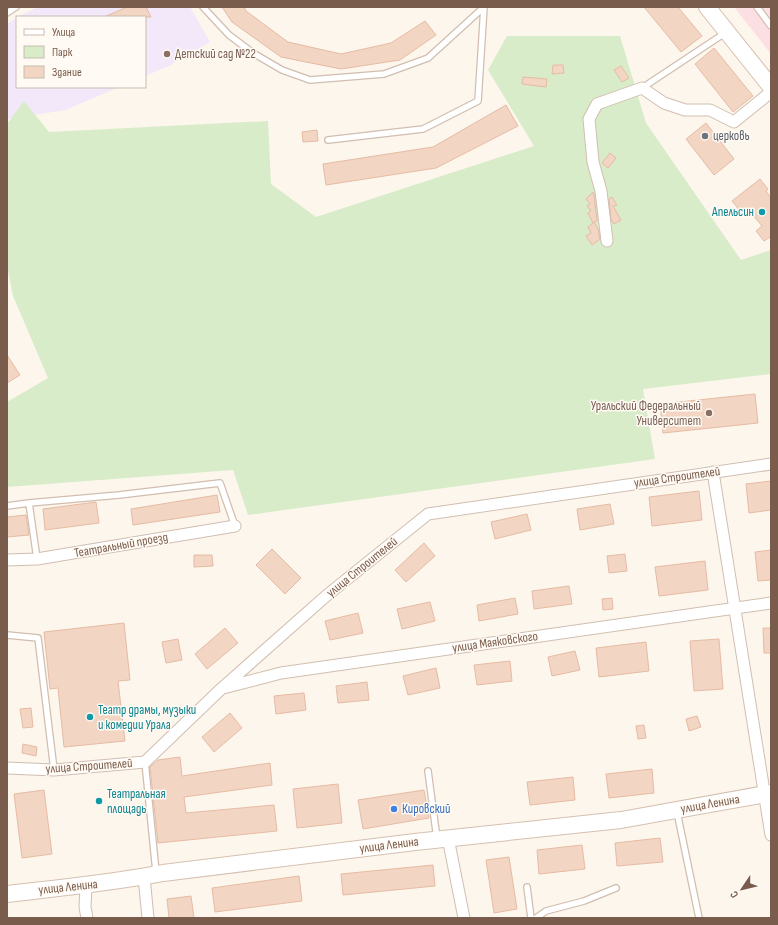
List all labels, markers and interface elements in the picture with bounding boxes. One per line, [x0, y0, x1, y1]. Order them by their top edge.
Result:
legend [16, 16, 146, 88]
text: Улица [52, 25, 76, 40]
text: Парк [52, 45, 73, 60]
place label: Детский сад №22 [175, 46, 256, 62]
marker: Детский сад №22 [162, 49, 172, 59]
text: Здание [52, 65, 82, 80]
place label: церковь [713, 128, 750, 144]
marker: церковь [700, 131, 710, 141]
place label: Апельсин [711, 204, 754, 220]
marker: Апельсин [757, 207, 767, 217]
place label: Уральский Федеральный Университет [591, 398, 701, 429]
marker: Уральский Федеральный Университет [704, 408, 714, 418]
street label: улица Строителей [633, 463, 721, 491]
street label: Театральный проезд [73, 529, 169, 561]
street label: улица Строителей [323, 533, 401, 601]
street label: улица Маяковского [451, 628, 539, 656]
place label: Театр драмы, музыки и комедии Урала [98, 702, 196, 733]
marker: Театр драмы, музыки и комедии Урала [85, 712, 95, 722]
street label: улица Строителей [45, 755, 133, 777]
place label: Театральная площадь [107, 786, 166, 817]
street label: улица Ленина [679, 791, 741, 817]
marker: Театральная площадь [94, 796, 104, 806]
place label: Кировский [402, 801, 450, 817]
marker: Кировский [389, 804, 399, 814]
street label: улица Ленина [358, 833, 420, 857]
north arrow [722, 869, 762, 909]
street label: улица Ленина [38, 876, 98, 898]
text: С [727, 888, 741, 900]

